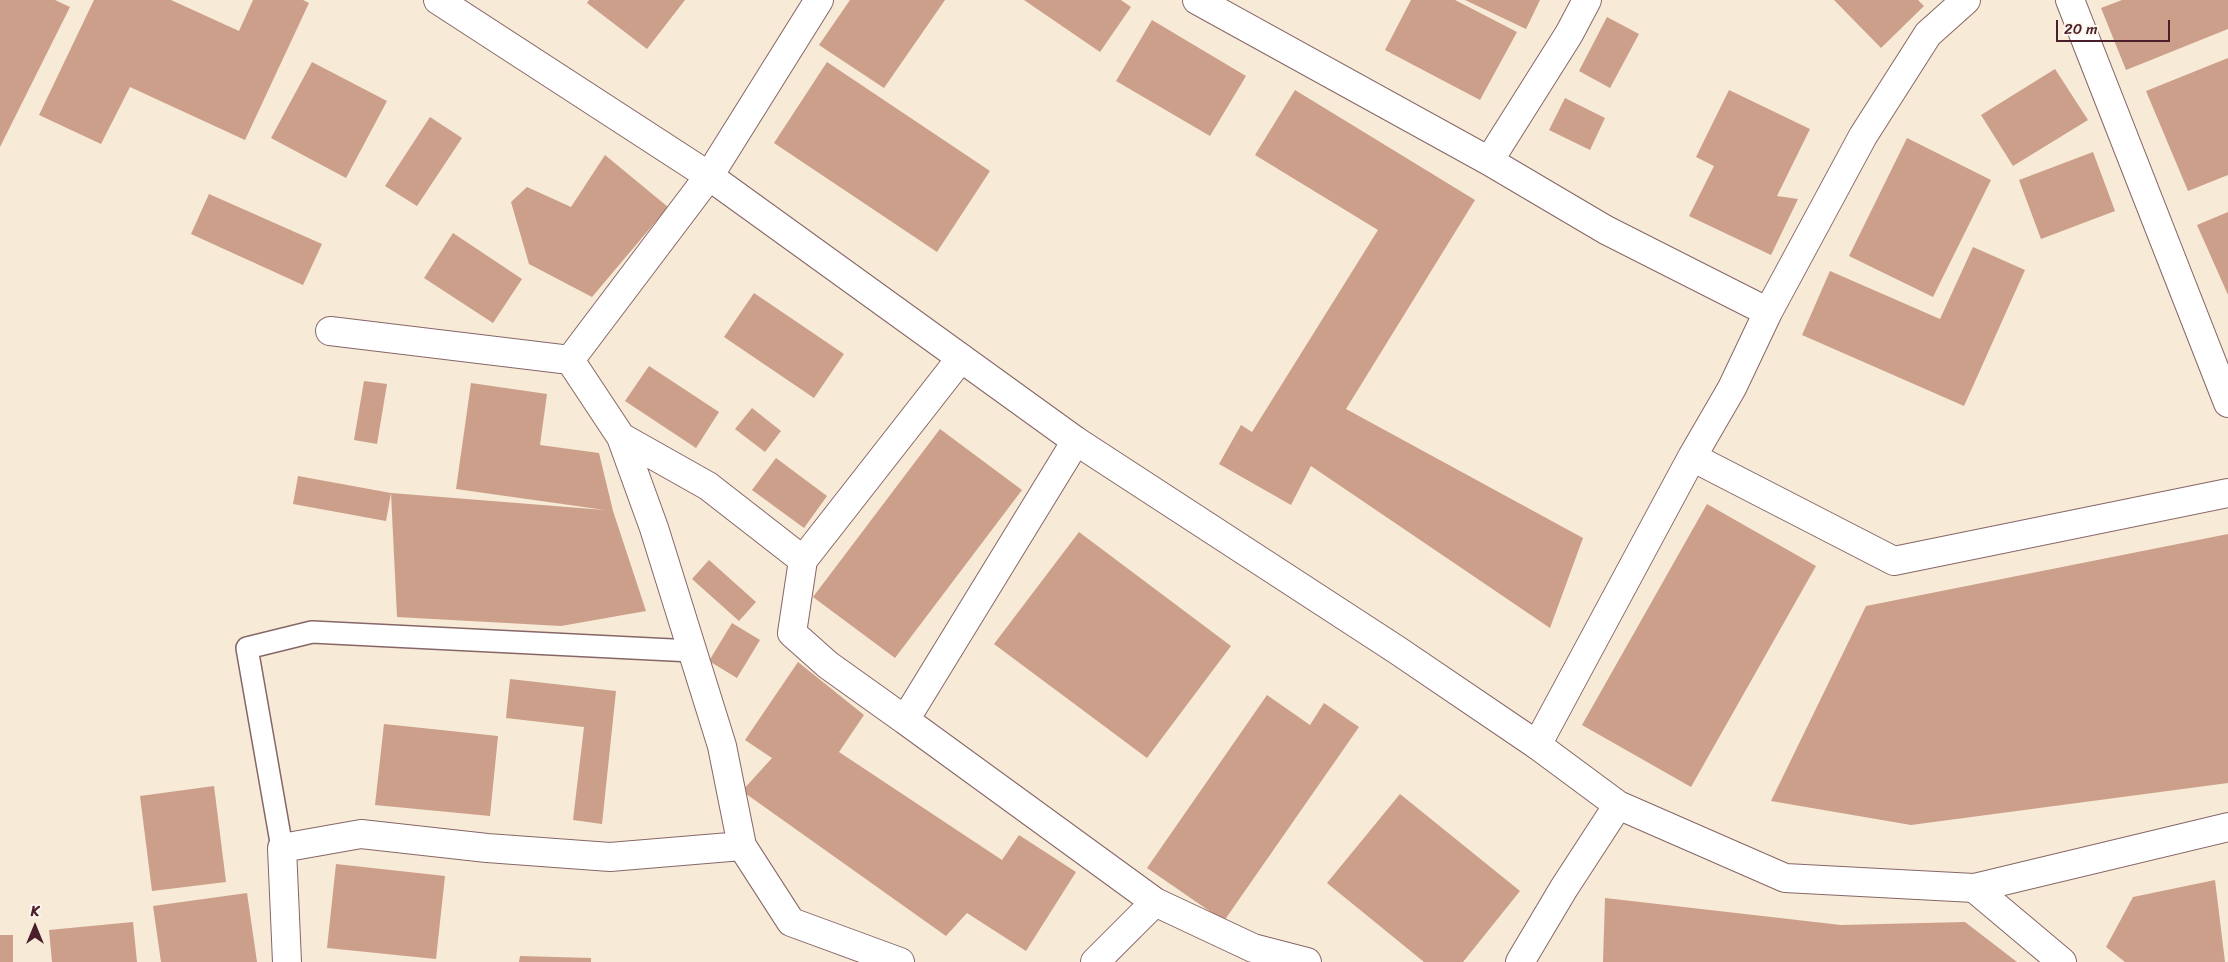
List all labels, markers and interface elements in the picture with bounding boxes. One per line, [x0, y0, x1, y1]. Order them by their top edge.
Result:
scale bar [2058, 10, 2172, 42]
text: 20 m [2064, 16, 2098, 42]
text: K [31, 899, 39, 924]
north arrow [10, 902, 60, 952]

